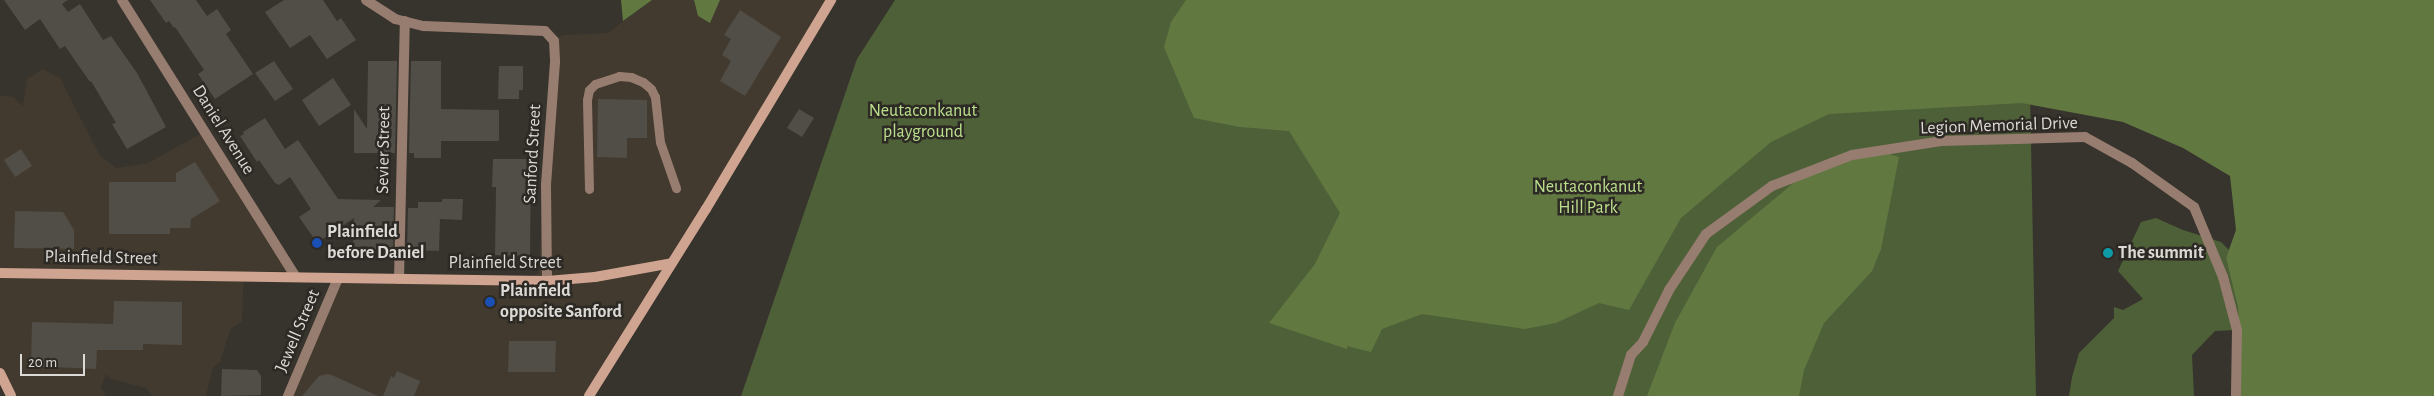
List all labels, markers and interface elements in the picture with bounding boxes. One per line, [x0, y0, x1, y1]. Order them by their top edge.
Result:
street label: Daniel Avenue [187, 81, 259, 179]
park label: Neutaconkanut playground [869, 101, 977, 144]
street label: Sanford Street [520, 104, 546, 204]
street label: Sevier Street [372, 106, 396, 194]
street label: Legion Memorial Drive [1920, 112, 2078, 140]
park label: Neutaconkanut Hill Park [1534, 177, 1642, 220]
place label: Plainfield before Daniel [327, 222, 425, 264]
marker: Plainfield before Daniel [311, 237, 323, 249]
place label: The summit [2118, 242, 2204, 264]
street label: Plainfield Street [44, 246, 158, 270]
marker: The summit [2102, 247, 2114, 259]
street label: Plainfield Street [449, 252, 561, 274]
place label: Plainfield opposite Sanford [500, 281, 622, 324]
street label: Jewell Street [271, 286, 325, 376]
marker: Plainfield opposite Sanford [484, 296, 496, 308]
scale bar [22, 344, 88, 376]
text: 20 m [28, 355, 57, 370]

